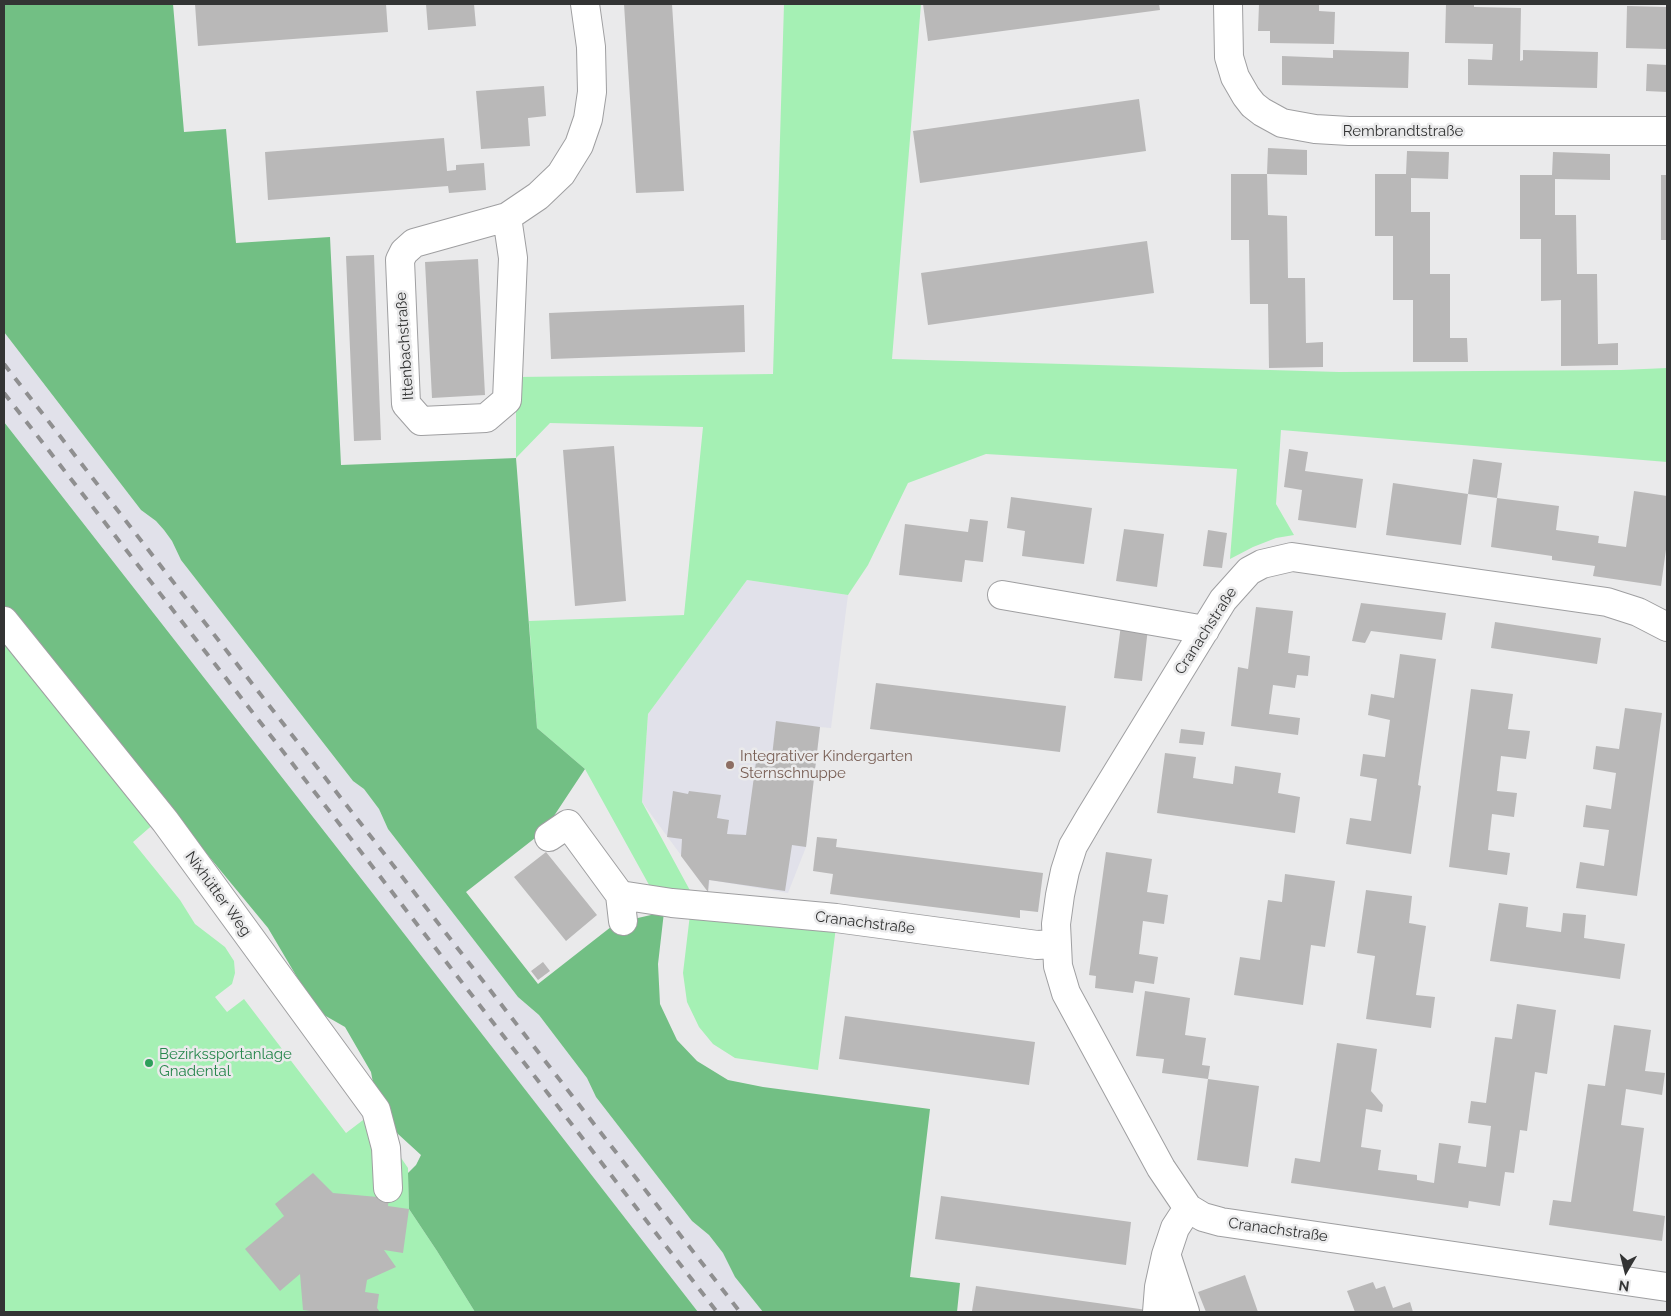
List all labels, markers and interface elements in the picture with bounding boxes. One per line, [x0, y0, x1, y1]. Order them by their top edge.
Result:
street label: Rembrandtstraße [1343, 122, 1463, 140]
street label: Ittenbachstraße [392, 291, 418, 401]
street label: Cranachstraße [1171, 584, 1241, 678]
place label: Integrativer Kindergarten Sternschnuppe [740, 747, 913, 782]
marker: Integrativer Kindergarten Sternschnuppe [724, 759, 736, 771]
street label: Nixhütter Weg [181, 848, 255, 940]
street label: Cranachstraße [814, 908, 916, 938]
place label: Bezirkssportanlage Gnadental [159, 1045, 292, 1080]
marker: Bezirkssportanlage Gnadental [143, 1057, 155, 1069]
street label: Cranachstraße [1227, 1214, 1329, 1246]
north arrow [1601, 1246, 1651, 1296]
text: N [1618, 1277, 1630, 1295]

